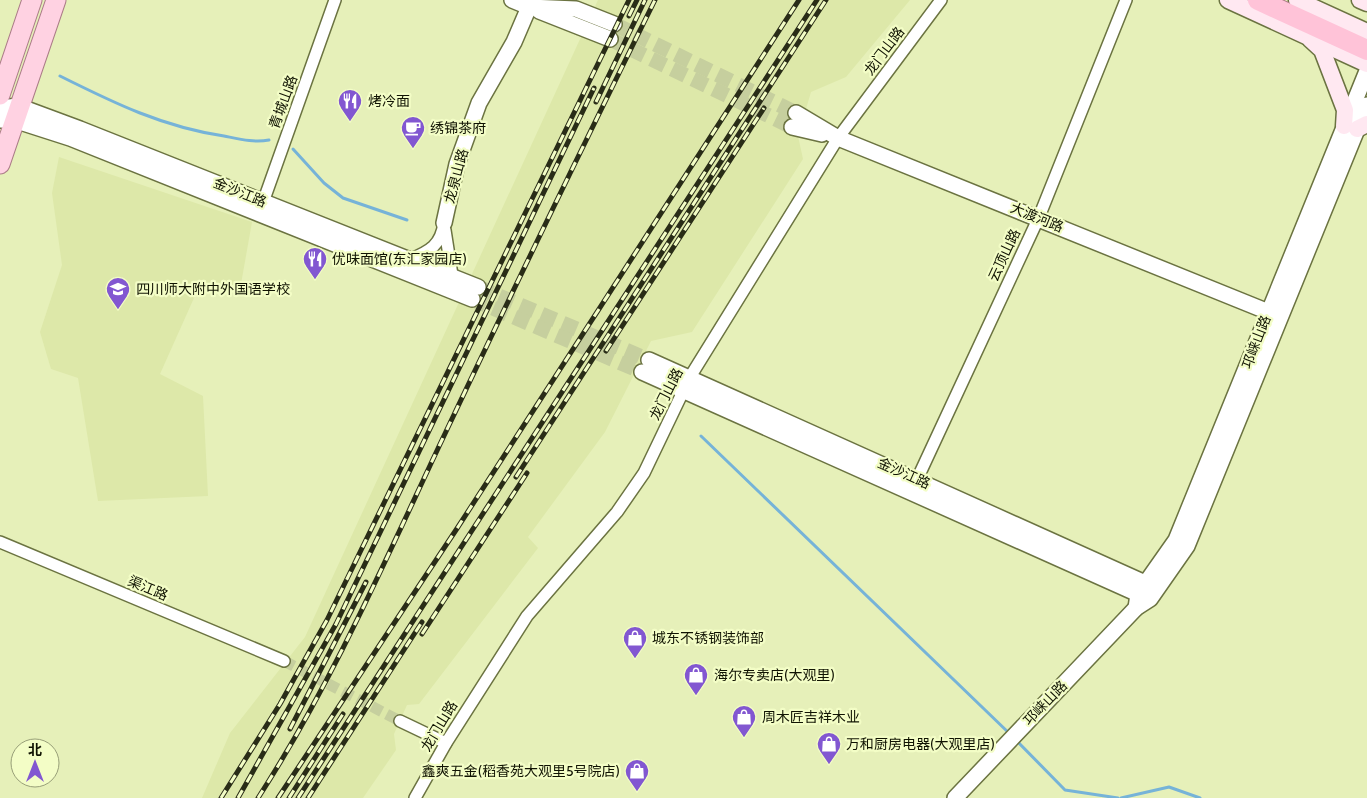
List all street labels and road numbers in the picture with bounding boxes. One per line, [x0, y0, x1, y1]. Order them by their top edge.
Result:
street label: 龙门山路 [860, 23, 908, 79]
street label: 青城山路 [265, 73, 301, 131]
street label: 龙泉山路 [440, 147, 472, 205]
street label: 金沙江路 [211, 173, 269, 211]
street label: 大渡河路 [1008, 198, 1066, 236]
street label: 云顶山路 [984, 226, 1024, 284]
street label: 邛崃山路 [1238, 313, 1274, 371]
street label: 龙门山路 [645, 365, 687, 423]
street label: 金沙江路 [875, 453, 933, 493]
street label: 渠江路 [125, 572, 171, 604]
street label: 邛崃山路 [1019, 677, 1071, 729]
street label: 龙门山路 [417, 697, 461, 755]

